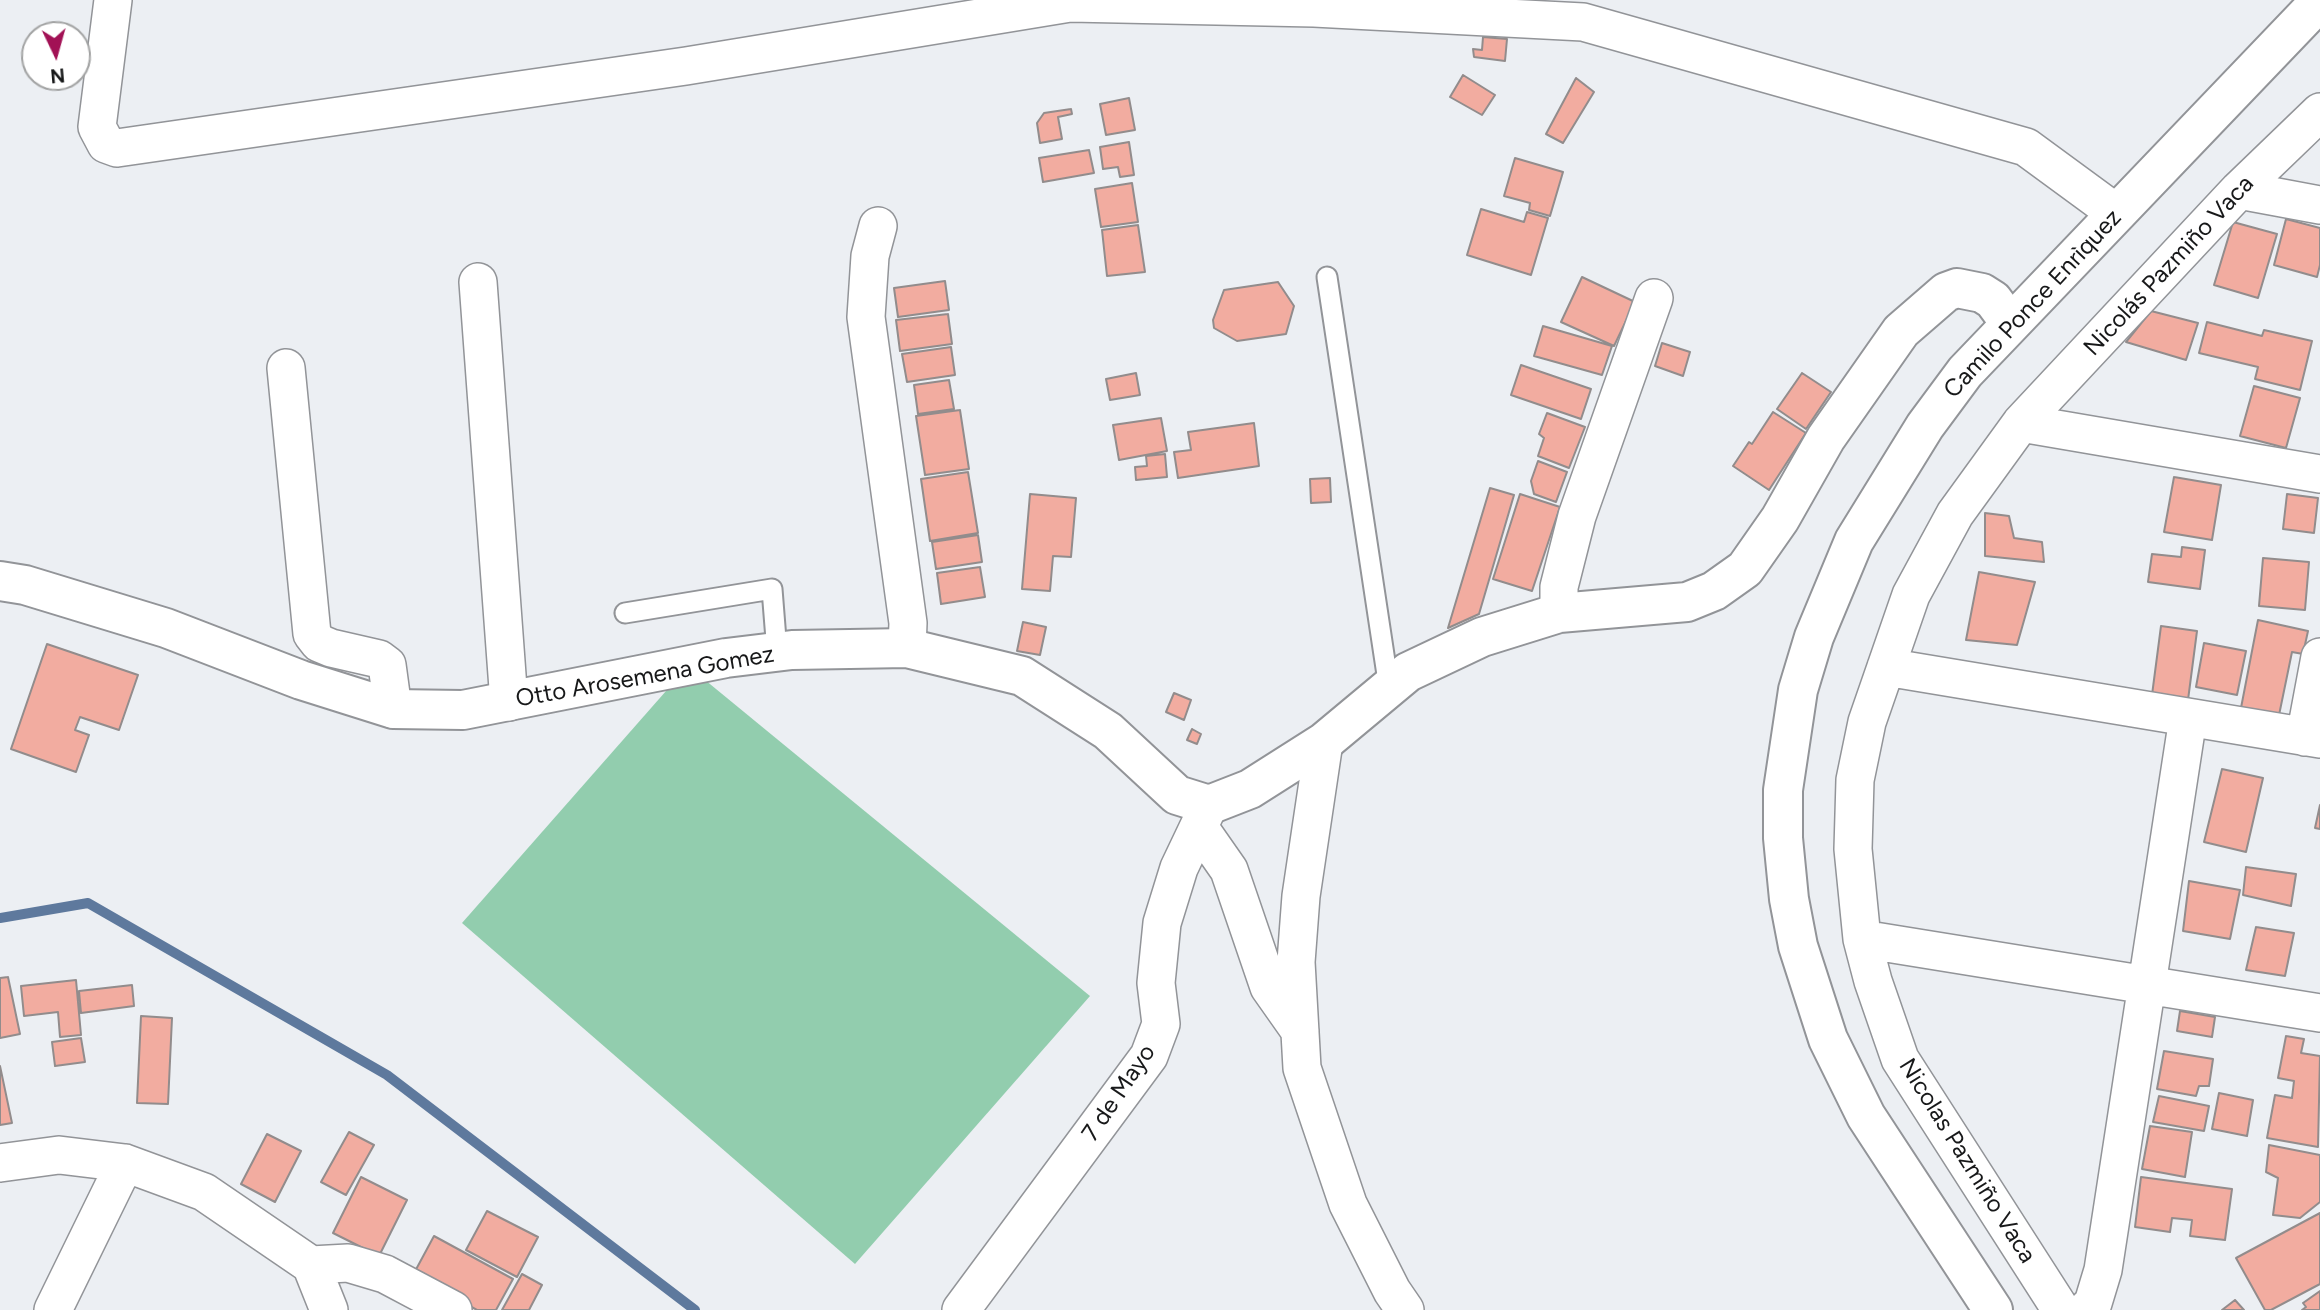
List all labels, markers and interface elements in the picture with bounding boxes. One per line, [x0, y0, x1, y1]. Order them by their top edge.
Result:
north arrow [21, 21, 91, 91]
text: N [49, 63, 66, 88]
street label: Nicolás Pazmiño Vaca [2078, 170, 2260, 362]
street label: Camilo Ponce Enrìquez [1938, 204, 2128, 404]
street label: Otto Arosemena Gomez [514, 640, 776, 714]
street label: 7 de Mayo [1076, 1039, 1162, 1147]
street label: Nicolas Pazmiño Vaca [1892, 1053, 2042, 1269]

